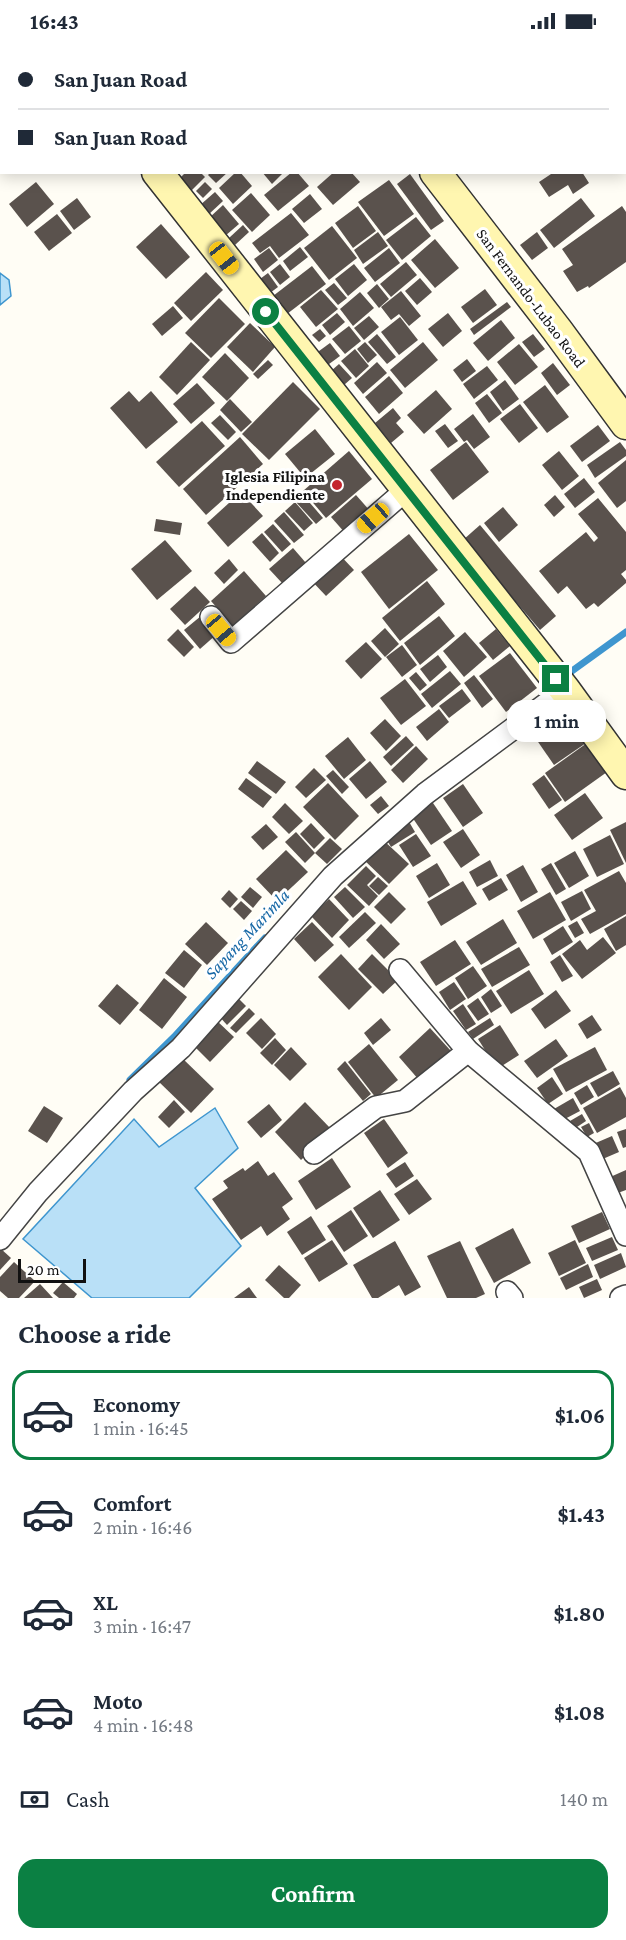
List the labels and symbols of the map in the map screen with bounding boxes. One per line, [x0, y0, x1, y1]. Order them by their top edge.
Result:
street label: San Fernando-Lubao Road [473, 225, 589, 371]
car [206, 238, 242, 278]
route start [252, 298, 279, 325]
place label: Iglesia Filipina Independiente [225, 468, 326, 503]
marker: Iglesia Filipina Independiente [330, 478, 344, 492]
car [354, 499, 392, 537]
car [203, 610, 239, 650]
route end [542, 665, 569, 692]
callout: 1 min [506, 700, 606, 742]
water label: Sapang Marimla [200, 885, 294, 983]
scale bar [18, 1256, 86, 1284]

